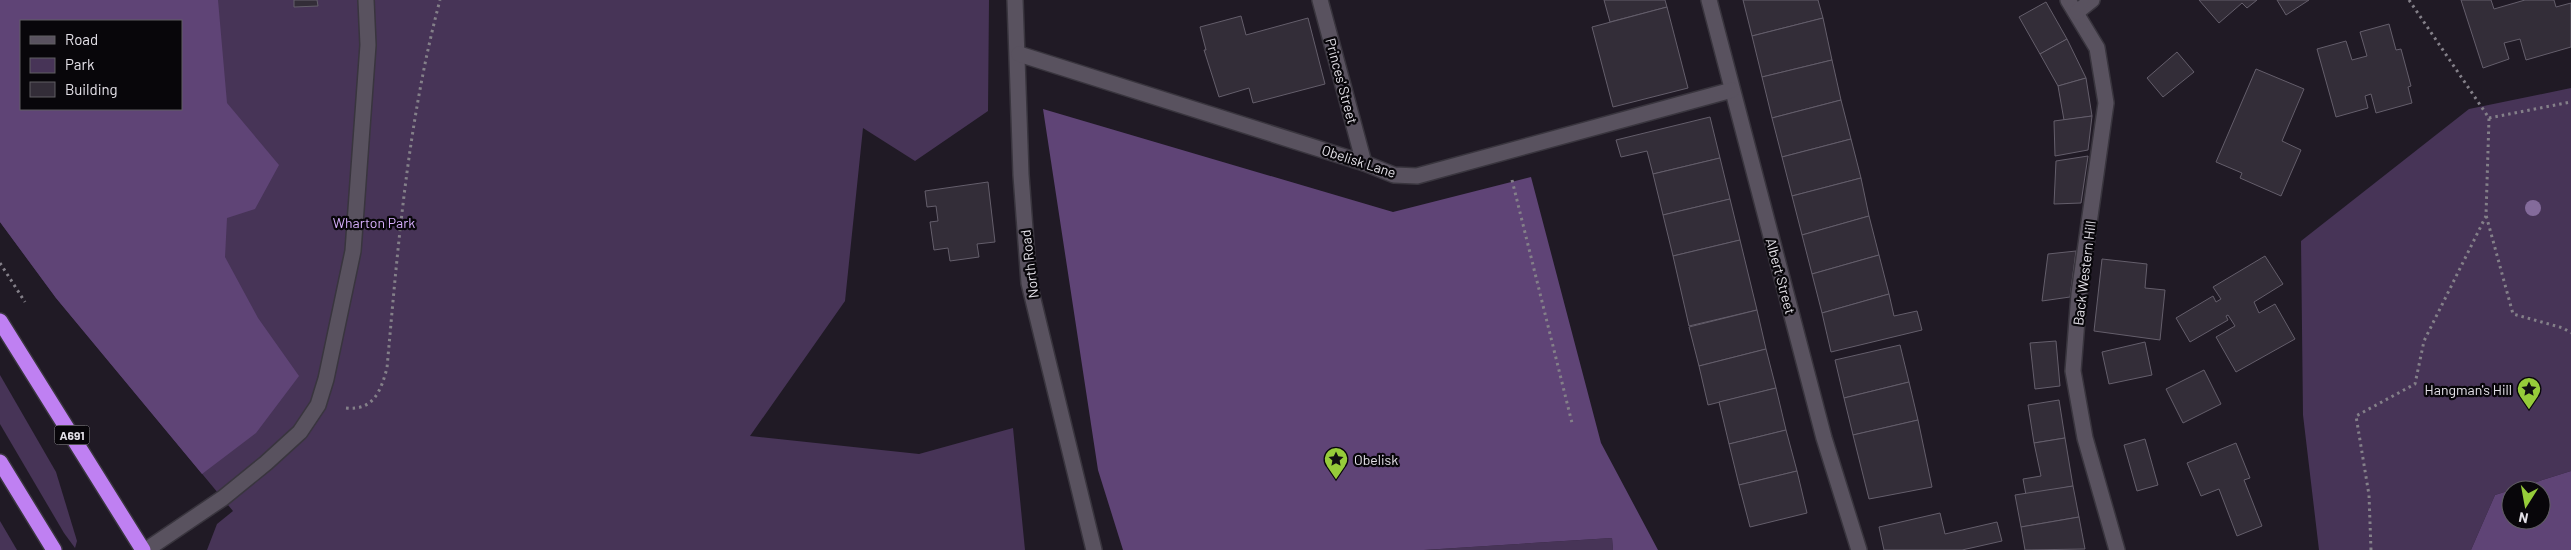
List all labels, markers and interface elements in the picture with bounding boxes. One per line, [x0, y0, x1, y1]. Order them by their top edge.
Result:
legend [20, 20, 182, 110]
text: Road [65, 30, 98, 48]
street label: Princes' Street [1322, 36, 1362, 126]
text: Park [65, 55, 95, 73]
text: Building [65, 80, 118, 98]
street label: Obelisk Lane [1320, 141, 1398, 181]
park label: Wharton Park [333, 214, 415, 231]
street label: Back Western Hill [2069, 220, 2099, 326]
street label: North Road [1016, 229, 1042, 299]
street label: Albert Street [1763, 236, 1799, 316]
place icon: Hangman's Hill [2516, 376, 2542, 410]
place label: Hangman's Hill [2425, 381, 2512, 398]
road number: A691 [54, 426, 90, 444]
place icon: Obelisk [1323, 446, 1349, 480]
place label: Obelisk [1354, 451, 1398, 468]
north arrow [2501, 480, 2551, 530]
text: N [2517, 509, 2530, 527]

